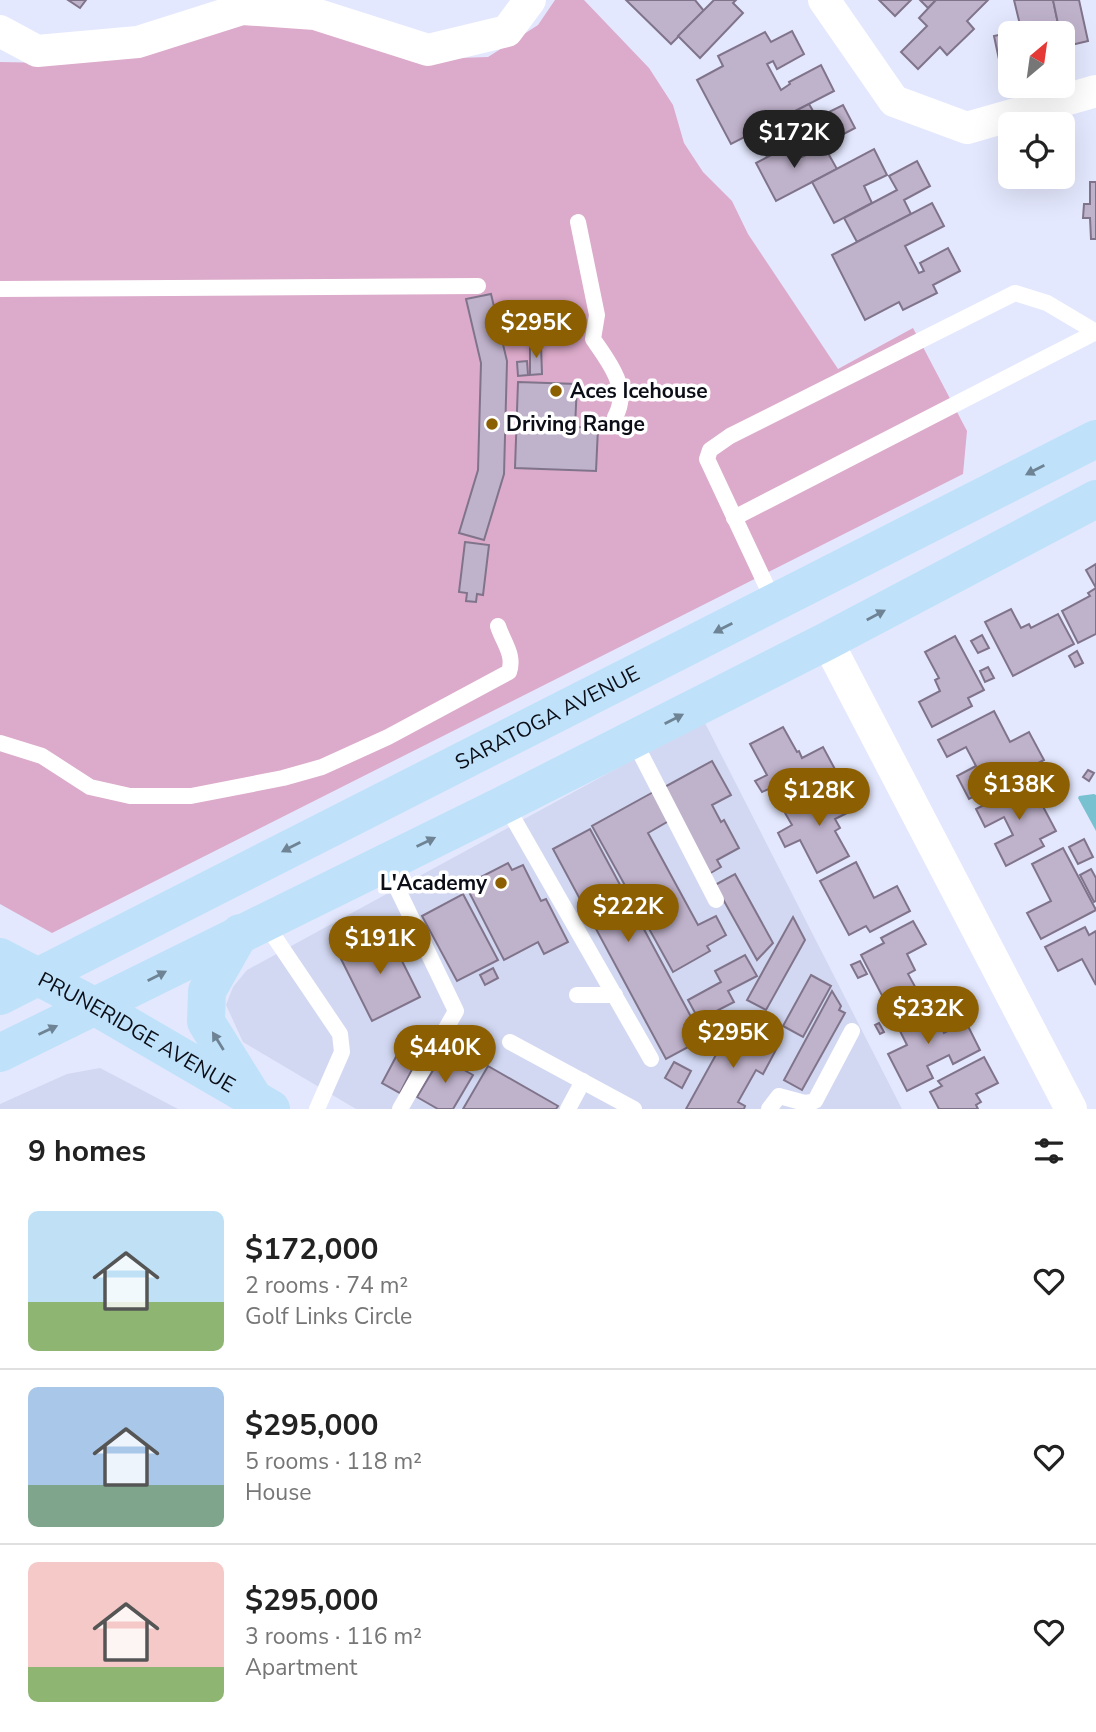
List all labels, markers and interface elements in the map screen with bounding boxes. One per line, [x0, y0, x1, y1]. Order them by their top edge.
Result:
north arrow [998, 21, 1074, 98]
map controls [998, 21, 1075, 189]
pin: $172K [745, 110, 843, 170]
button: locate [998, 112, 1075, 189]
text: $172K [759, 117, 829, 148]
pin: $295K [487, 300, 585, 360]
text: $295K [501, 307, 571, 338]
place label: Aces Icehouse [570, 377, 708, 405]
marker: Aces Icehouse [548, 383, 564, 399]
place label: Driving Range [506, 410, 645, 438]
marker: Driving Range [484, 416, 500, 432]
one-way arrow [1025, 464, 1045, 475]
one-way arrow [866, 609, 886, 620]
one-way arrow [713, 623, 733, 634]
street label: SARATOGA AVENUE [450, 659, 644, 776]
one-way arrow [664, 713, 684, 724]
pin: $138K [970, 762, 1068, 822]
pin: $128K [770, 768, 868, 828]
text: $138K [984, 769, 1054, 800]
text: $128K [784, 775, 854, 806]
one-way arrow [416, 837, 437, 848]
one-way arrow [281, 842, 301, 853]
place label: L'Academy [380, 869, 488, 897]
marker: L'Academy [493, 875, 509, 891]
pin: $222K [579, 884, 677, 944]
text: $222K [593, 891, 663, 922]
pin: $191K [331, 916, 429, 976]
text: $191K [345, 923, 415, 954]
street label: PRUNERIDGE AVENUE [33, 965, 240, 1099]
one-way arrow [147, 970, 167, 981]
pin: $232K [879, 986, 977, 1046]
text: $232K [893, 993, 963, 1024]
pin: $295K [684, 1010, 782, 1070]
text: $295K [698, 1017, 768, 1048]
one-way arrow [38, 1024, 58, 1035]
pin: $440K [396, 1026, 494, 1085]
one-way arrow [211, 1032, 224, 1051]
text: $440K [410, 1032, 480, 1063]
text: 9 homes [28, 1131, 146, 1172]
icon: filters [1030, 1132, 1068, 1170]
text: $172,000 [245, 1229, 378, 1270]
icon: home [84, 1239, 168, 1323]
icon: heart [1030, 1262, 1068, 1300]
text: 2 rooms · 74 m² [245, 1270, 408, 1301]
text: Golf Links Circle [245, 1301, 412, 1332]
text: $295,000 [245, 1405, 378, 1446]
icon: home [84, 1415, 168, 1499]
icon: heart [1030, 1438, 1068, 1476]
text: 5 rooms · 118 m² [245, 1446, 422, 1477]
text: House [245, 1477, 312, 1508]
text: $295,000 [245, 1580, 378, 1621]
icon: home [84, 1590, 168, 1674]
icon: heart [1030, 1613, 1068, 1651]
text: 3 rooms · 116 m² [245, 1621, 422, 1652]
text: Apartment [245, 1652, 357, 1683]

